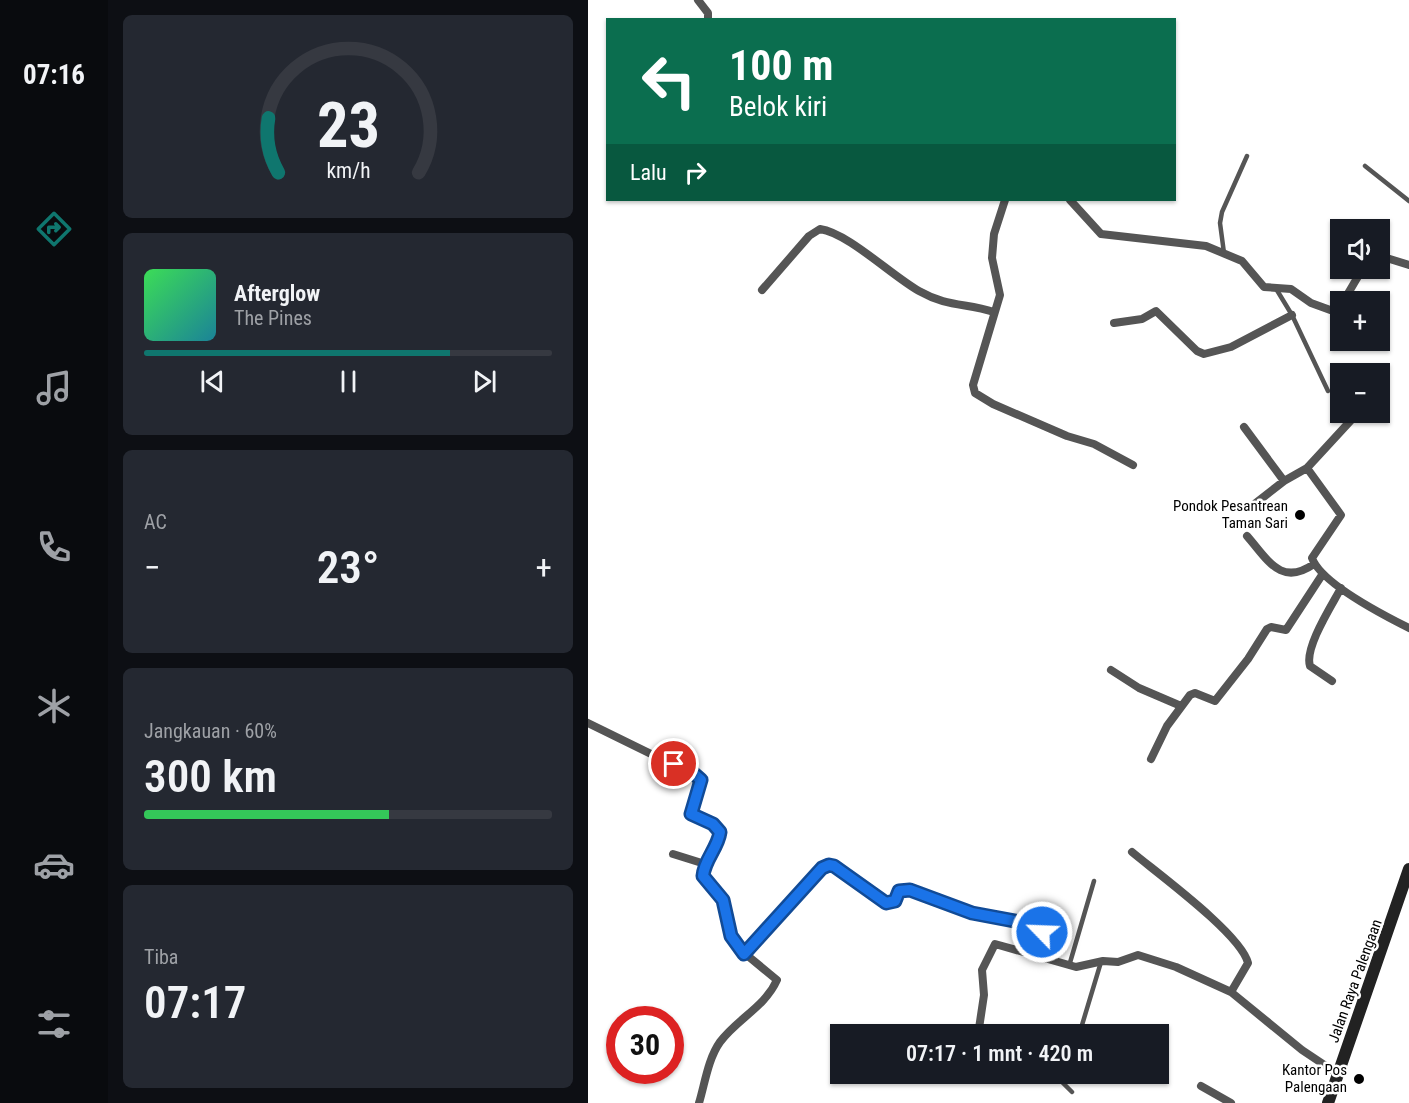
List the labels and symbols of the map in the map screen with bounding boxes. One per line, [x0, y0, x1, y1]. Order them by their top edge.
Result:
place label: Pondok Pesantrean Taman Sari [1173, 497, 1288, 532]
marker: Pondok Pesantrean Taman Sari [1293, 508, 1307, 522]
pin [648, 738, 699, 789]
position arrow [1010, 900, 1074, 964]
street label: Jalan Raya Palengaan [1324, 917, 1386, 1045]
speed limit sign: 30 [606, 1006, 684, 1084]
place label: Kantor Pos Palengaan [1282, 1061, 1347, 1096]
marker: Kantor Pos Palengaan [1352, 1072, 1366, 1086]

